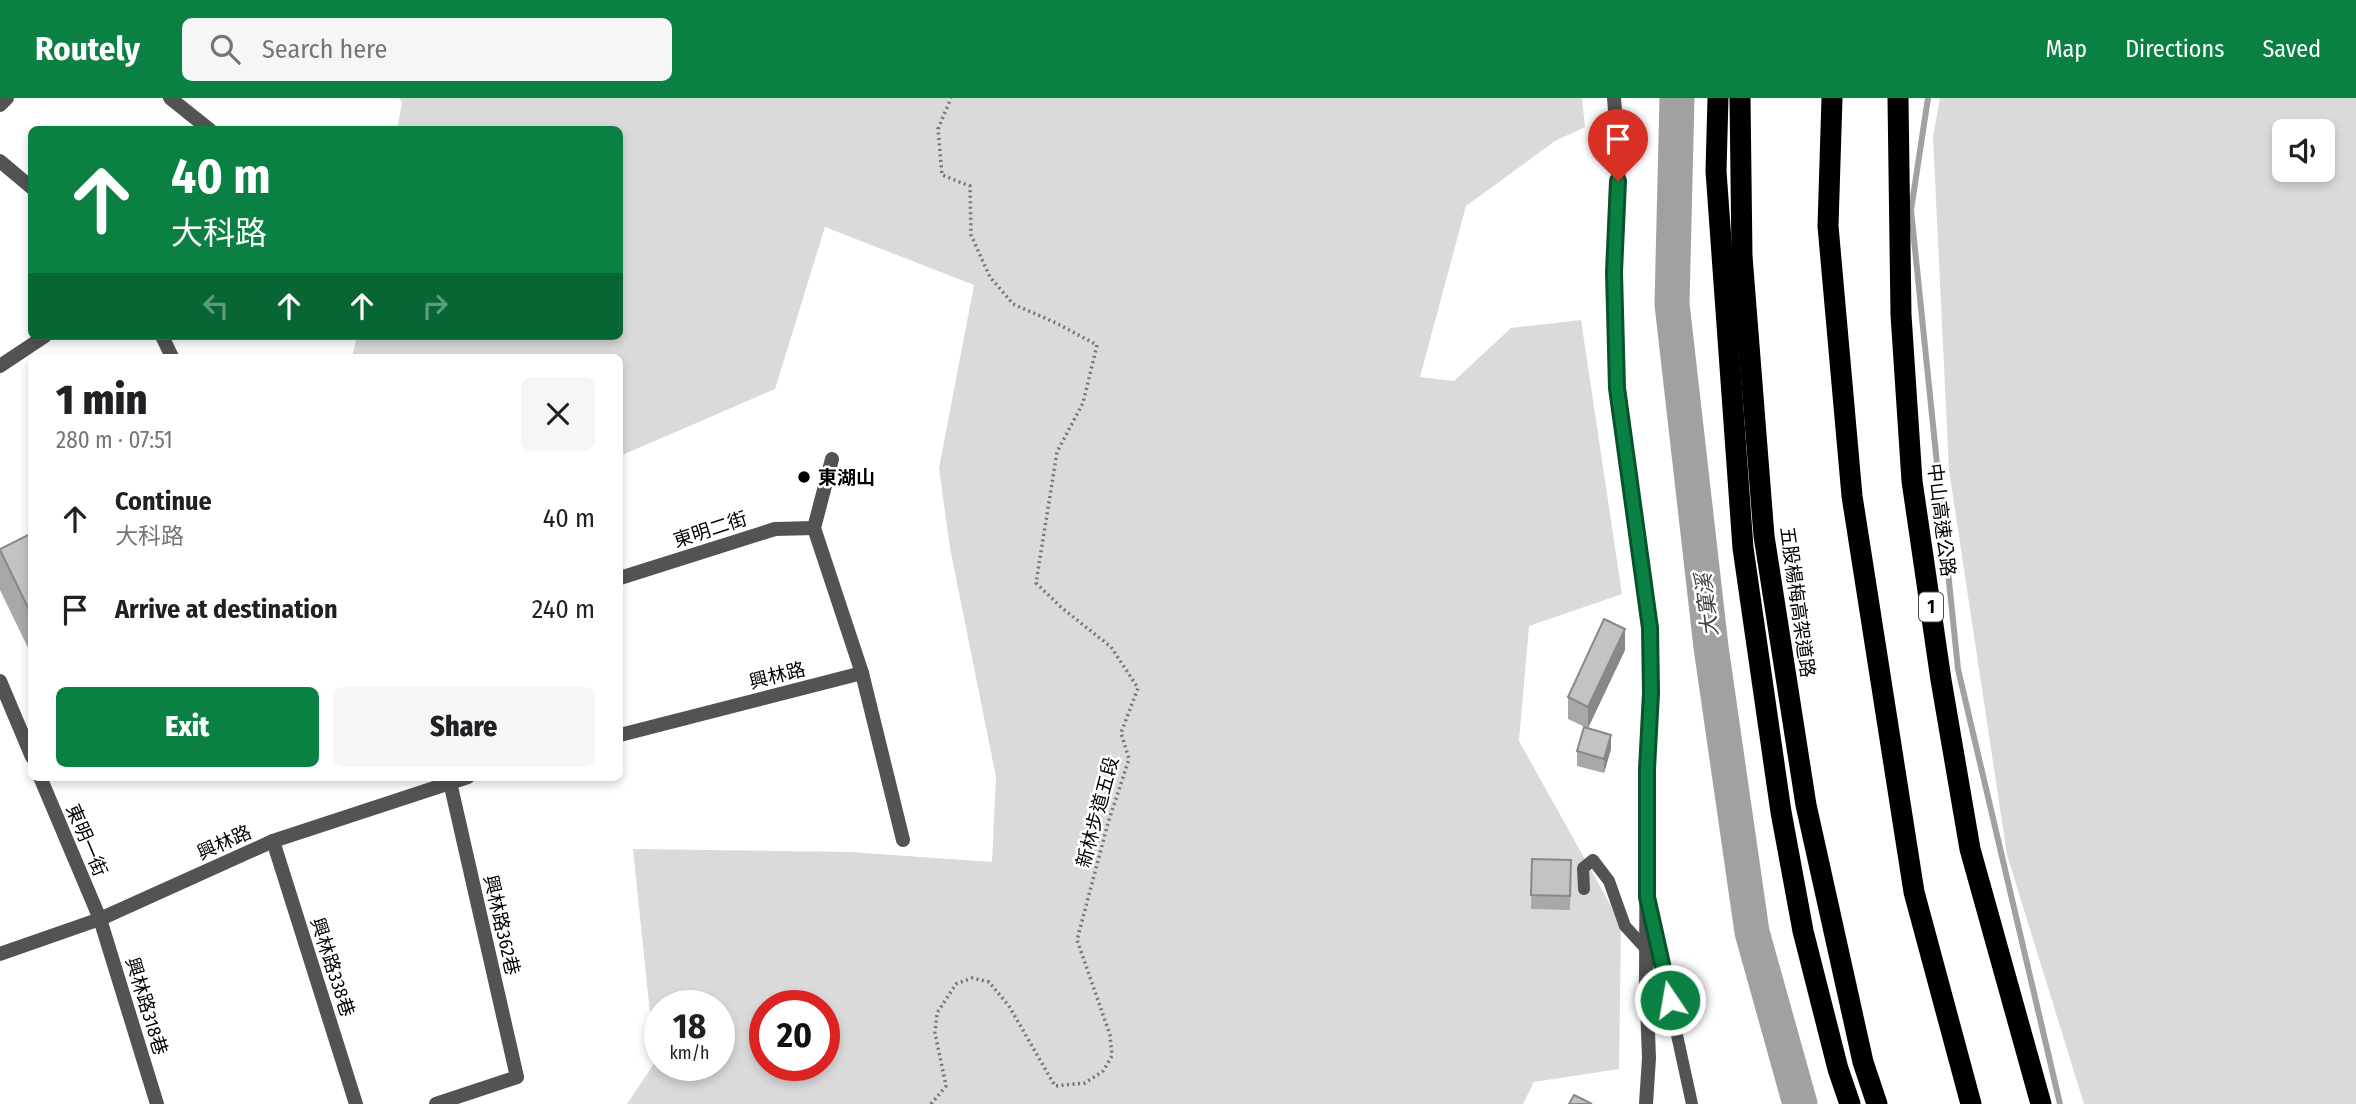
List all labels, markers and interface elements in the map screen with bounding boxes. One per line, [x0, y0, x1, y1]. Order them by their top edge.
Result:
search box [182, 18, 672, 81]
text: Routely [35, 29, 140, 69]
icon: search [206, 30, 244, 68]
text: Search here [262, 34, 387, 65]
text: Map [2046, 35, 2087, 63]
text: Directions [2125, 35, 2224, 63]
text: Saved [2262, 35, 2321, 63]
pin [1588, 109, 1648, 181]
map controls [2272, 119, 2335, 182]
button: sound [2272, 119, 2335, 182]
icon: arrive [1599, 120, 1637, 158]
text: 40 m [171, 147, 271, 206]
icon: ahead [56, 154, 147, 245]
text: 大科路 [171, 214, 267, 252]
icon: left [197, 287, 235, 325]
icon: ahead [270, 287, 308, 325]
icon: ahead [343, 287, 381, 325]
icon: right [416, 287, 454, 325]
text: 1 min [56, 375, 147, 425]
button: close [521, 377, 595, 451]
text: 280 m · 07:51 [56, 426, 173, 454]
street label: 中山高速公路 [1923, 462, 1960, 578]
place label: 東湖山 [818, 466, 875, 489]
marker: 東湖山 [796, 469, 812, 485]
text: Continue [115, 486, 212, 517]
icon: ahead [56, 500, 94, 538]
text: 40 m [543, 503, 595, 534]
street label: 東明二街 [670, 507, 750, 552]
text: 大科路 [115, 522, 184, 550]
street label: 五股楊梅高架道路 [1776, 525, 1819, 679]
water label: 大窠溪 [1690, 569, 1724, 638]
icon: arrive [56, 591, 94, 629]
road number: 1 [1919, 592, 1943, 622]
text: Arrive at destination [115, 594, 338, 625]
text: 240 m [532, 594, 595, 625]
street label: 興林路 [747, 657, 808, 694]
button: Exit [56, 687, 319, 767]
button: Share [333, 687, 595, 767]
street label: 新林步道五段 [1072, 754, 1123, 870]
street label: 東明一街 [61, 801, 112, 880]
street label: 興林路 [193, 820, 255, 865]
street label: 興林路362巷 [479, 873, 524, 977]
street label: 興林路338巷 [306, 915, 359, 1020]
street label: 興林路318巷 [121, 954, 172, 1058]
position arrow [1633, 963, 1707, 1037]
speed limit sign: 20 [749, 990, 840, 1081]
text: 18 [673, 1005, 706, 1047]
text: km/h [669, 1042, 710, 1064]

